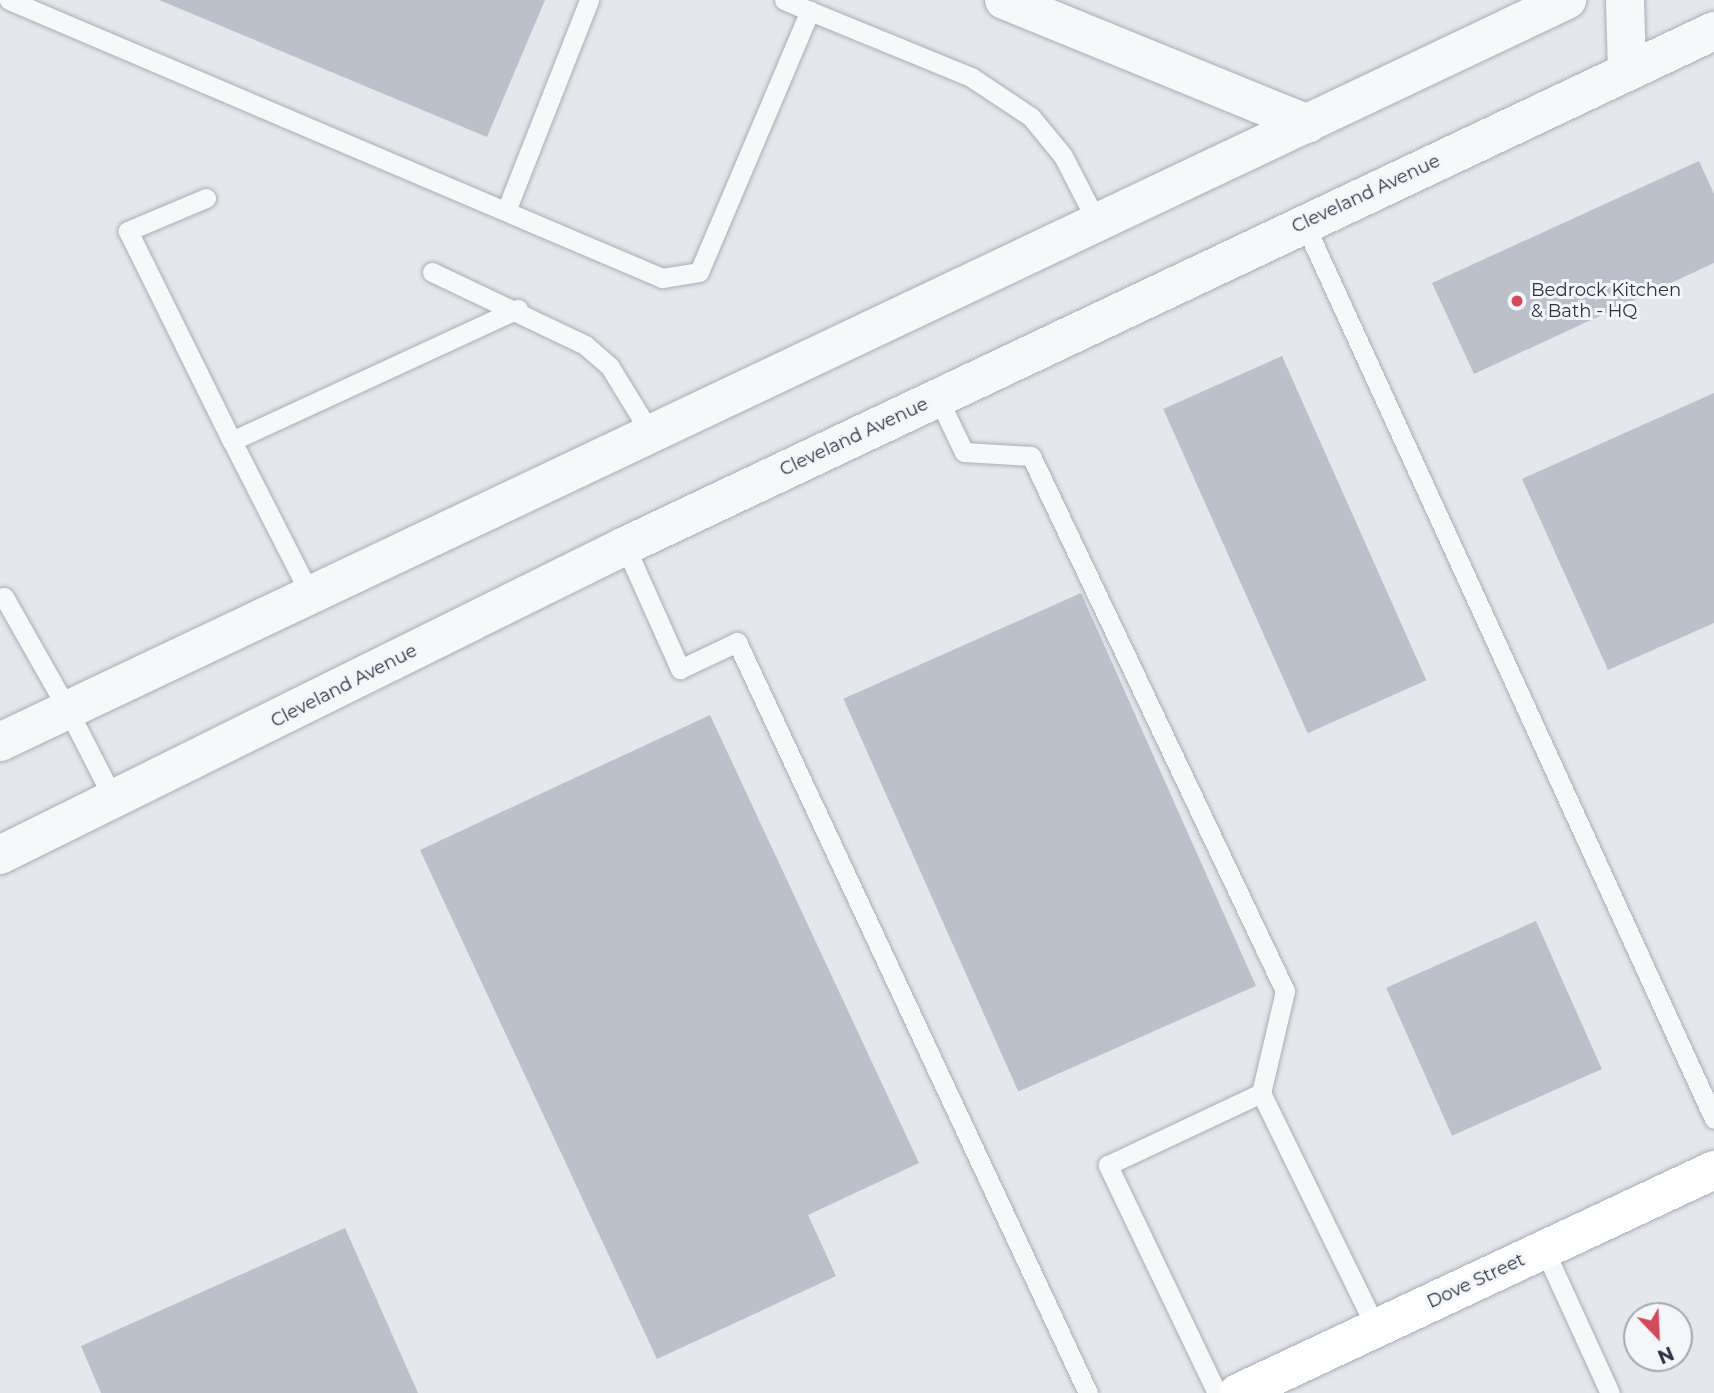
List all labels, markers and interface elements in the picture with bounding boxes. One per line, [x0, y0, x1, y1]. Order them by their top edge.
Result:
street label: Cleveland Avenue [1288, 150, 1444, 238]
place label: Bedrock Kitchen & Bath - HQ [1531, 280, 1681, 322]
marker: Bedrock Kitchen & Bath - HQ [1509, 293, 1525, 309]
street label: Cleveland Avenue [776, 393, 932, 481]
street label: Cleveland Avenue [267, 640, 421, 732]
street label: Dove Street [1424, 1249, 1528, 1313]
north arrow [1623, 1302, 1693, 1372]
text: N [1654, 1341, 1677, 1369]

